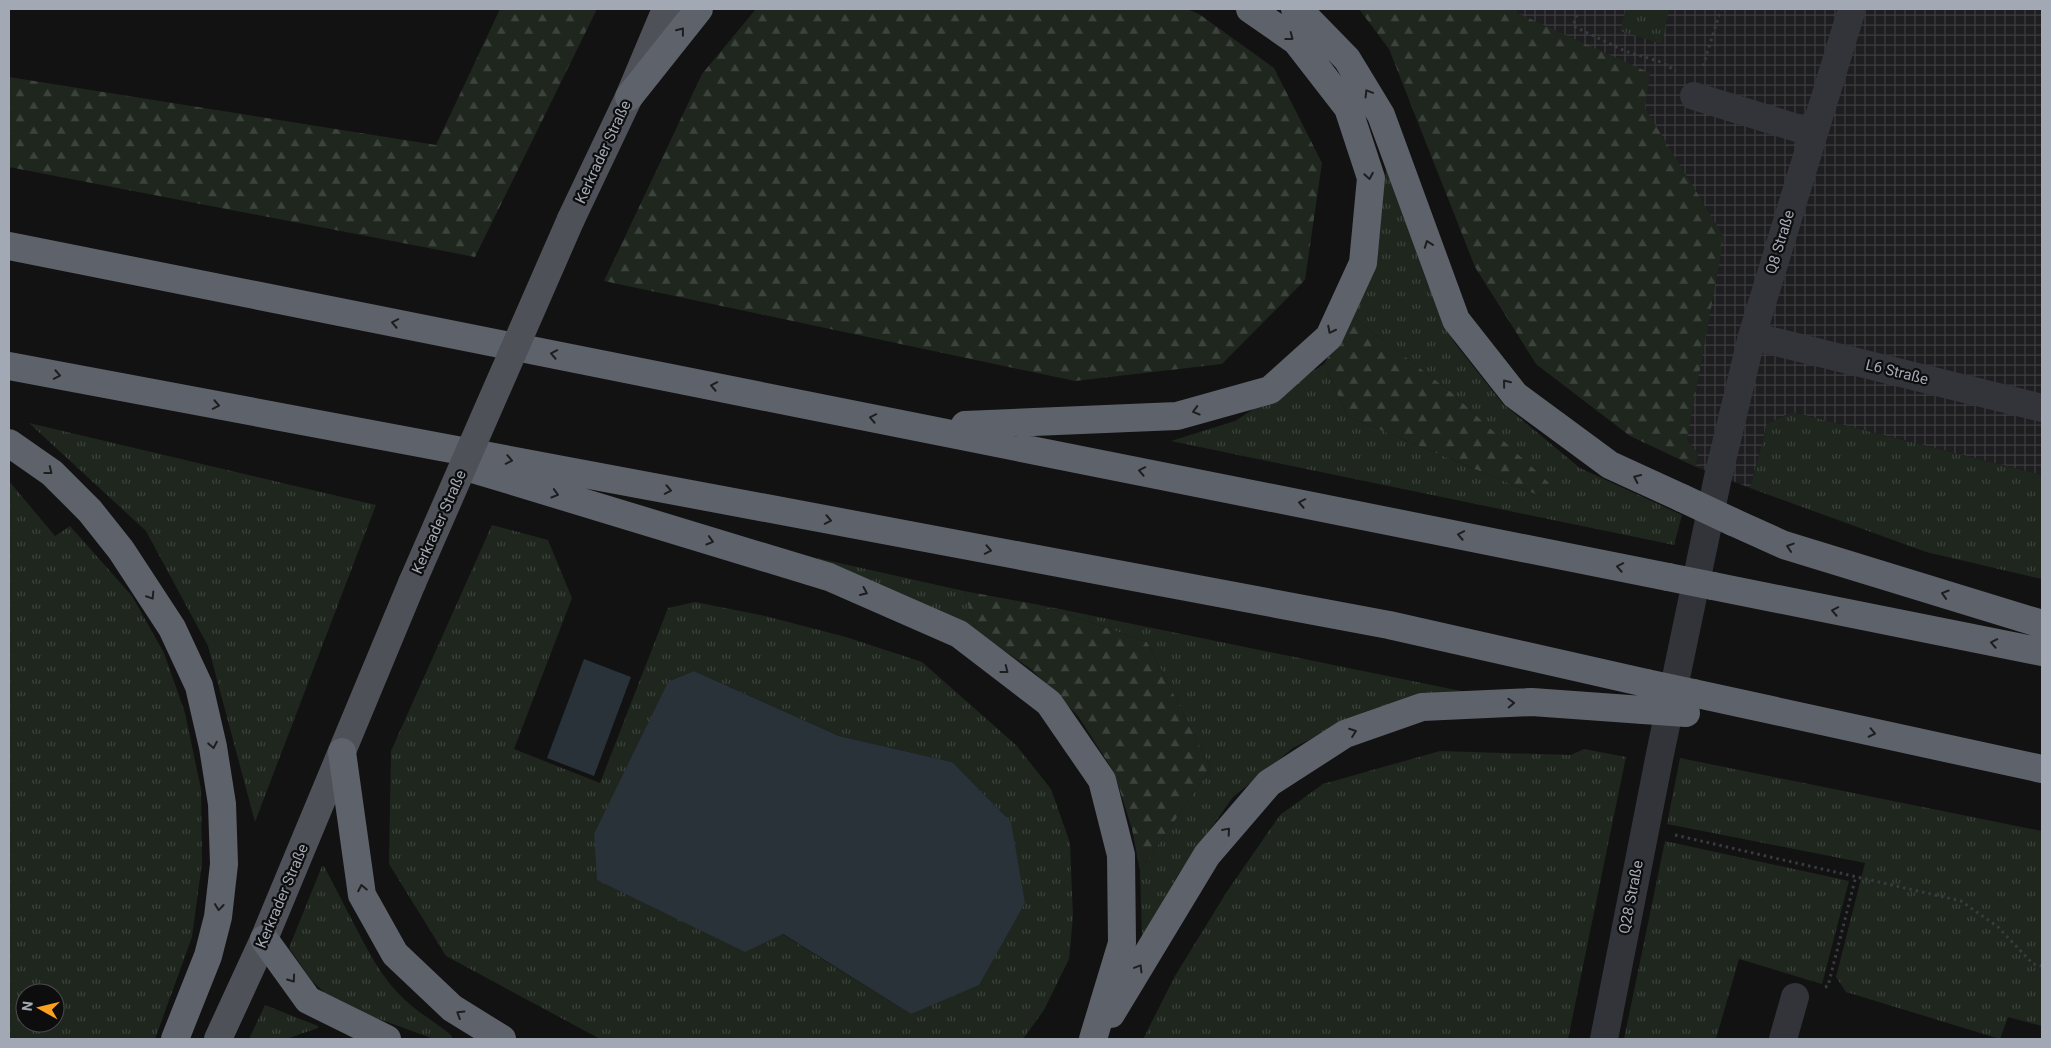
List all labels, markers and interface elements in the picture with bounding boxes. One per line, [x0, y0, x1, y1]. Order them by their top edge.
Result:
one-way arrow [675, 28, 684, 37]
one-way arrow [1284, 32, 1293, 40]
one-way arrow [1364, 90, 1374, 99]
street label: Kerkrader Straße [571, 98, 635, 206]
one-way arrow [1363, 171, 1373, 180]
street label: Q8 Straße [1762, 208, 1798, 276]
one-way arrow [1424, 240, 1434, 249]
one-way arrow [391, 318, 399, 328]
one-way arrow [1327, 325, 1338, 334]
one-way arrow [550, 350, 559, 360]
street label: L6 Straße [1864, 356, 1930, 388]
one-way arrow [52, 369, 61, 380]
one-way arrow [1503, 380, 1512, 389]
one-way arrow [709, 381, 718, 392]
one-way arrow [212, 400, 221, 410]
one-way arrow [1193, 405, 1201, 415]
one-way arrow [869, 413, 878, 423]
one-way arrow [504, 455, 513, 465]
one-way arrow [43, 466, 52, 475]
street label: Kerkrader Straße [408, 467, 470, 577]
one-way arrow [1138, 467, 1147, 477]
one-way arrow [1633, 473, 1642, 484]
one-way arrow [664, 485, 673, 495]
one-way arrow [550, 488, 558, 498]
one-way arrow [1297, 499, 1306, 509]
one-way arrow [824, 515, 833, 525]
one-way arrow [1457, 531, 1466, 541]
one-way arrow [705, 535, 714, 545]
one-way arrow [1786, 542, 1795, 552]
one-way arrow [983, 545, 992, 555]
one-way arrow [1616, 563, 1625, 573]
one-way arrow [859, 586, 868, 597]
one-way arrow [1942, 590, 1950, 600]
one-way arrow [145, 591, 154, 600]
one-way arrow [1831, 606, 1840, 616]
one-way arrow [1990, 638, 1999, 648]
one-way arrow [1000, 664, 1009, 673]
one-way arrow [1507, 698, 1515, 709]
one-way arrow [1867, 727, 1876, 738]
one-way arrow [1348, 728, 1356, 738]
one-way arrow [207, 741, 217, 750]
one-way arrow [1221, 828, 1230, 837]
street label: Kerkrader Straße [252, 841, 312, 951]
street label: Q28 Straße [1615, 859, 1647, 935]
one-way arrow [357, 884, 367, 893]
one-way arrow [214, 903, 225, 911]
one-way arrow [1132, 964, 1142, 973]
one-way arrow [286, 973, 296, 982]
north arrow [15, 983, 65, 1033]
text: N [19, 1000, 36, 1012]
one-way arrow [457, 1010, 466, 1020]

